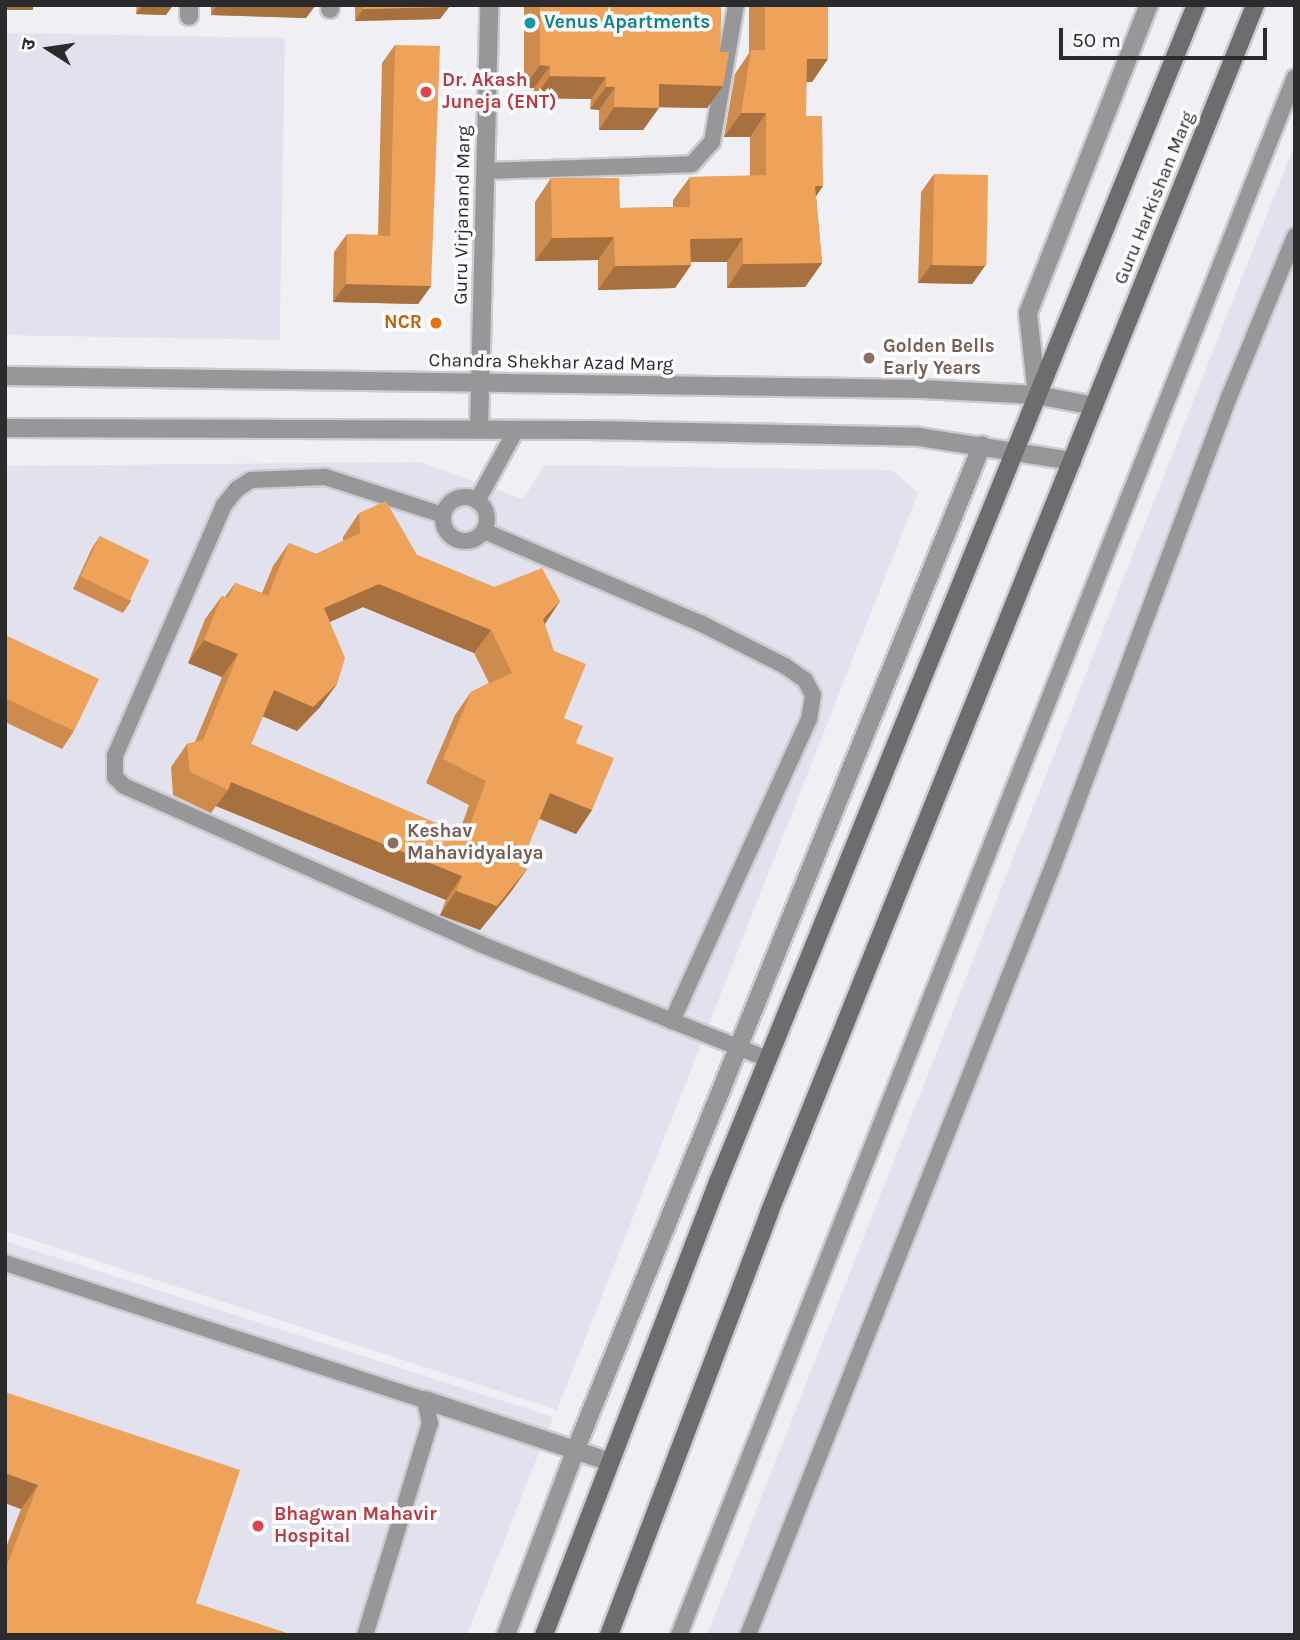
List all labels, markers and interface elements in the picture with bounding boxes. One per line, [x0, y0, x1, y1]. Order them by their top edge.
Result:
place label: Venus Apartments [544, 12, 710, 34]
north arrow [14, 14, 84, 84]
scale bar [1062, 14, 1270, 58]
marker: Venus Apartments [522, 15, 538, 31]
text: 50 m [1072, 28, 1121, 52]
text: उ [17, 37, 40, 52]
place label: Dr. Akash Juneja (ENT) [442, 70, 557, 114]
marker: Dr. Akash Juneja (ENT) [416, 82, 436, 102]
street label: Guru Harkishan Marg [1110, 108, 1200, 288]
street label: Guru Virjanand Marg [450, 125, 476, 305]
place label: NCR [384, 312, 422, 334]
marker: NCR [428, 315, 444, 331]
place label: Golden Bells Early Years [883, 336, 995, 380]
street label: Chandra Shekhar Azad Marg [428, 349, 674, 377]
marker: Golden Bells Early Years [861, 350, 877, 366]
place label: Keshav Mahavidyalaya [407, 821, 544, 865]
marker: Keshav Mahavidyalaya [385, 835, 401, 851]
place label: Bhagwan Mahavir Hospital [274, 1504, 437, 1548]
marker: Bhagwan Mahavir Hospital [248, 1516, 268, 1536]

